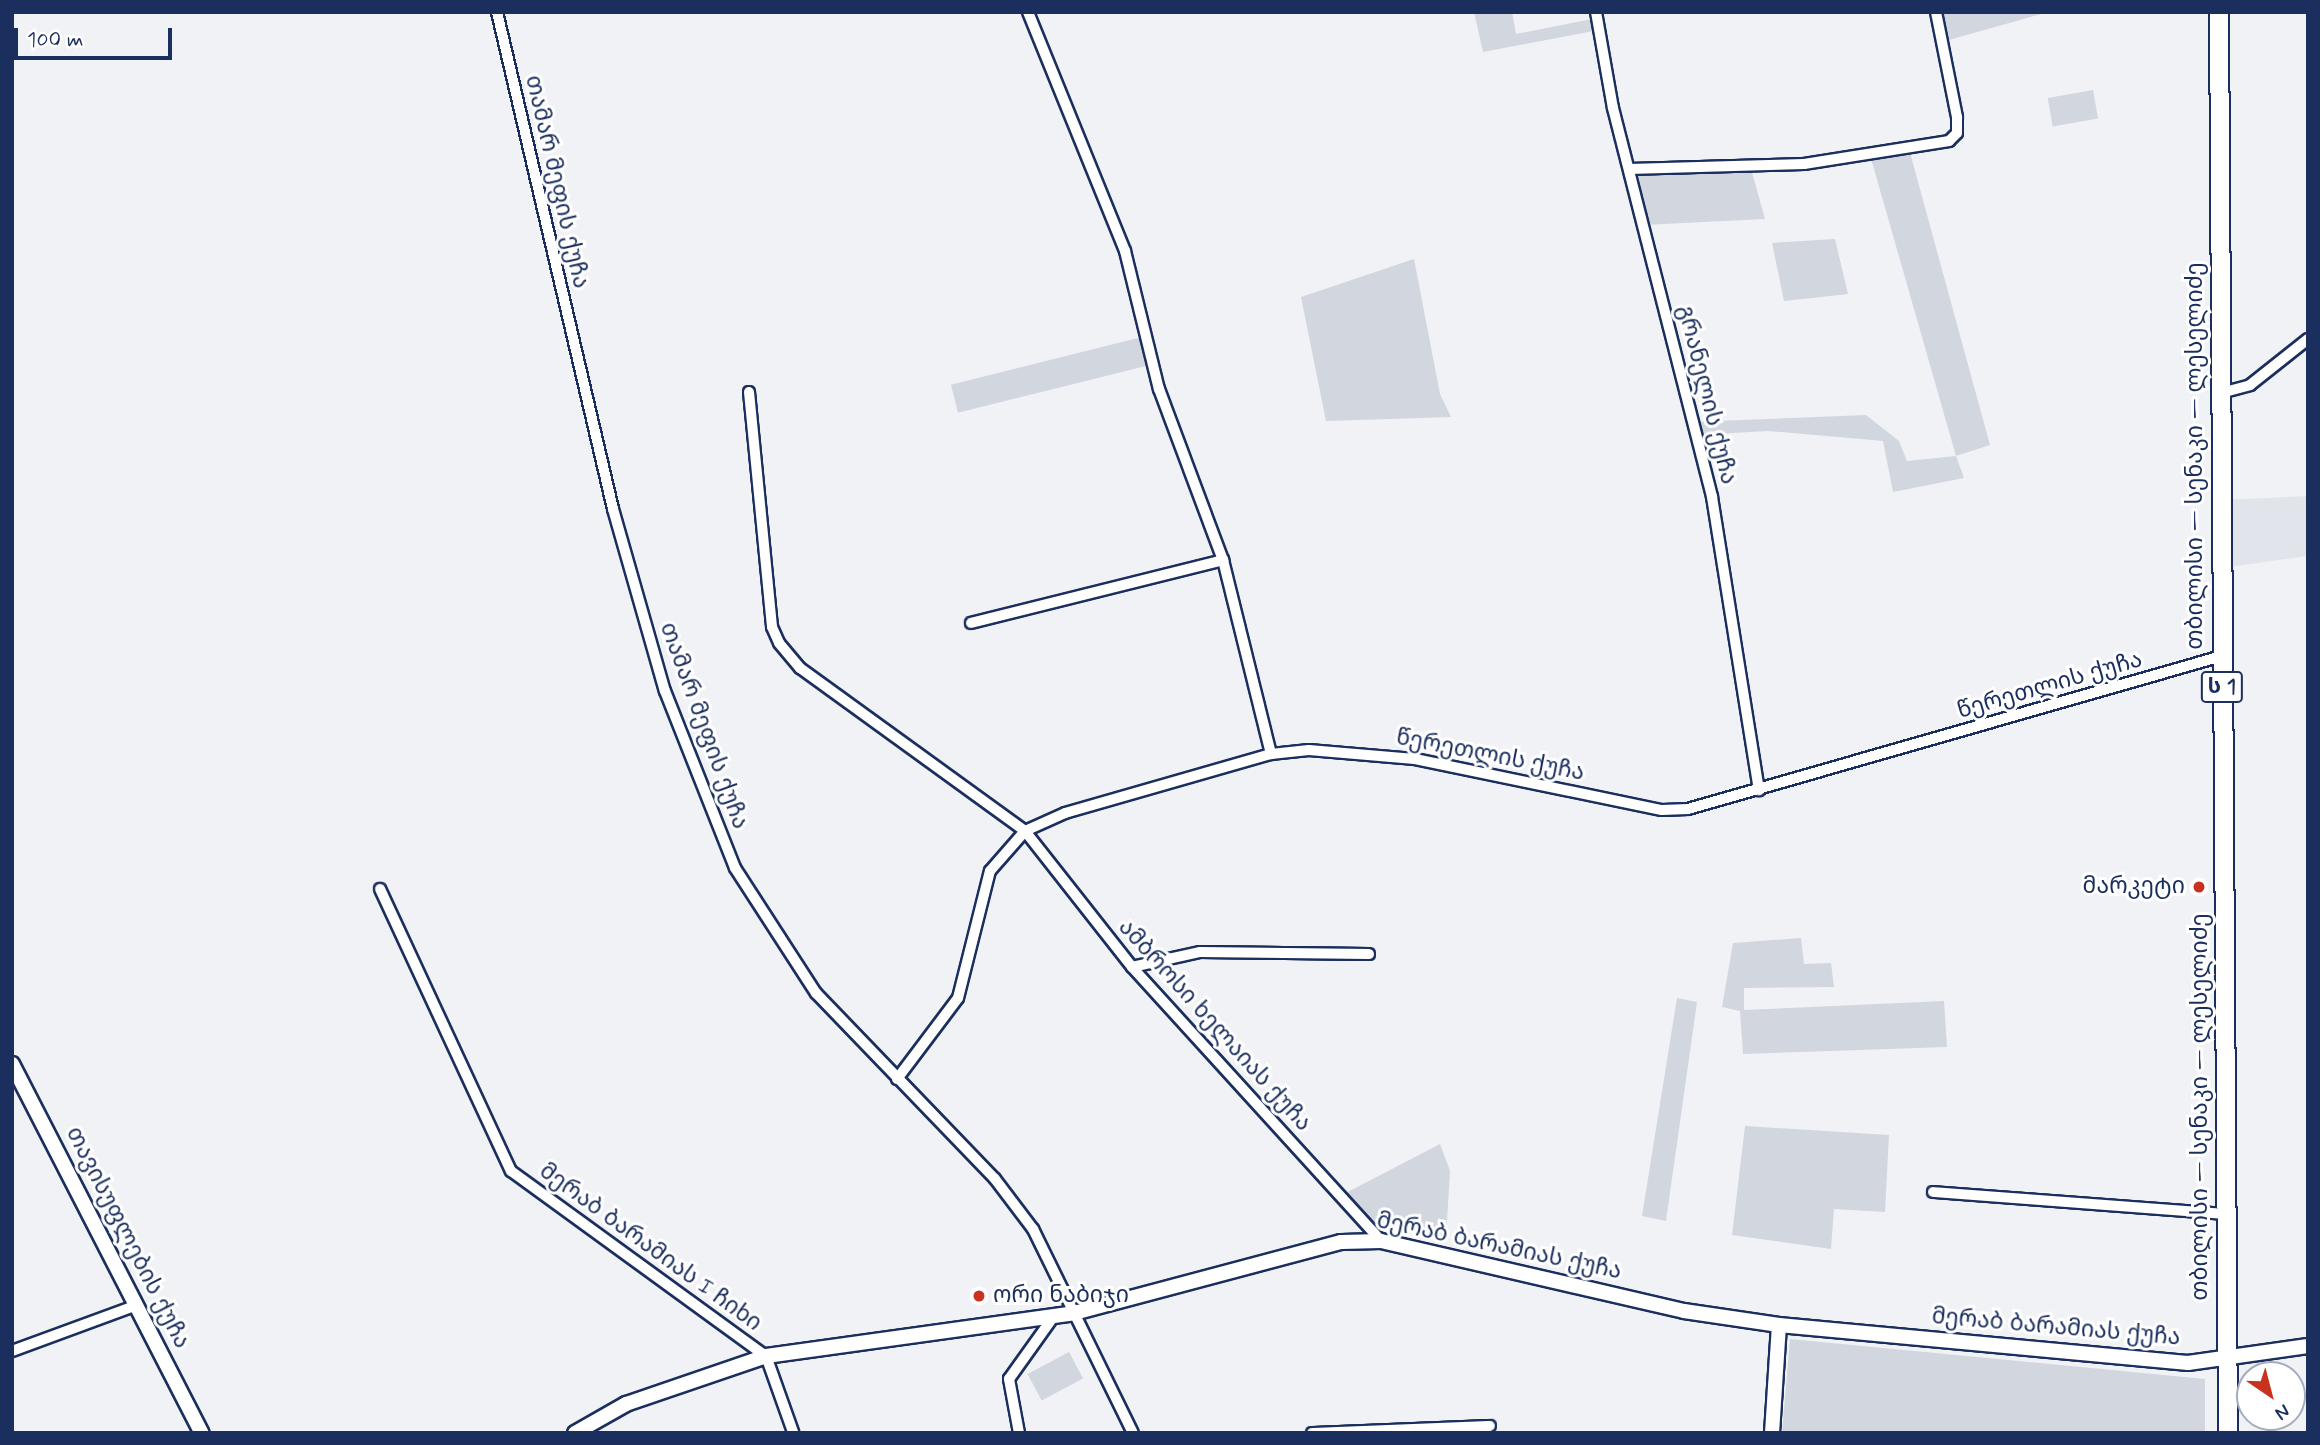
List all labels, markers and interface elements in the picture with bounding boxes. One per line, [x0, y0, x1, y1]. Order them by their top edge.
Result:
scale bar [18, 14, 175, 58]
text: 100 m [27, 26, 83, 54]
street label: თამარ მეფის ქუჩა [518, 73, 594, 291]
street label: თბილისი — სენაკი — ლესელიძე [2182, 262, 2210, 650]
street label: გრანელის ქუჩა [1670, 303, 1742, 487]
street label: თამარ მეფის ქუჩა [653, 619, 753, 833]
street label: წერეთლის ქუჩა [1954, 646, 2146, 726]
road number: ს 1 [2199, 670, 2245, 704]
street label: წერეთლის ქუჩა [1394, 724, 1586, 788]
place label: მარკეტი [2083, 873, 2185, 901]
marker: მარკეტი [2191, 879, 2207, 895]
street label: თბილისი — სენაკი — ლესელიძე [2187, 913, 2215, 1301]
street label: ამბროსი ხელაიას ქუჩა [1112, 914, 1316, 1138]
street label: თავისუფლების ქუჩა [59, 1122, 195, 1354]
street label: მერაბ ბარამიას I ჩიხი [533, 1158, 767, 1338]
street label: მერაბ ბარამიას ქუჩა [1374, 1208, 1624, 1286]
place label: ორი ნაბიჯი [993, 1282, 1129, 1310]
marker: ორი ნაბიჯი [971, 1288, 987, 1304]
street label: მერაბ ბარამიას ქუჩა [1931, 1303, 2181, 1353]
north arrow [2236, 1361, 2306, 1431]
text: N [2270, 1398, 2295, 1426]

